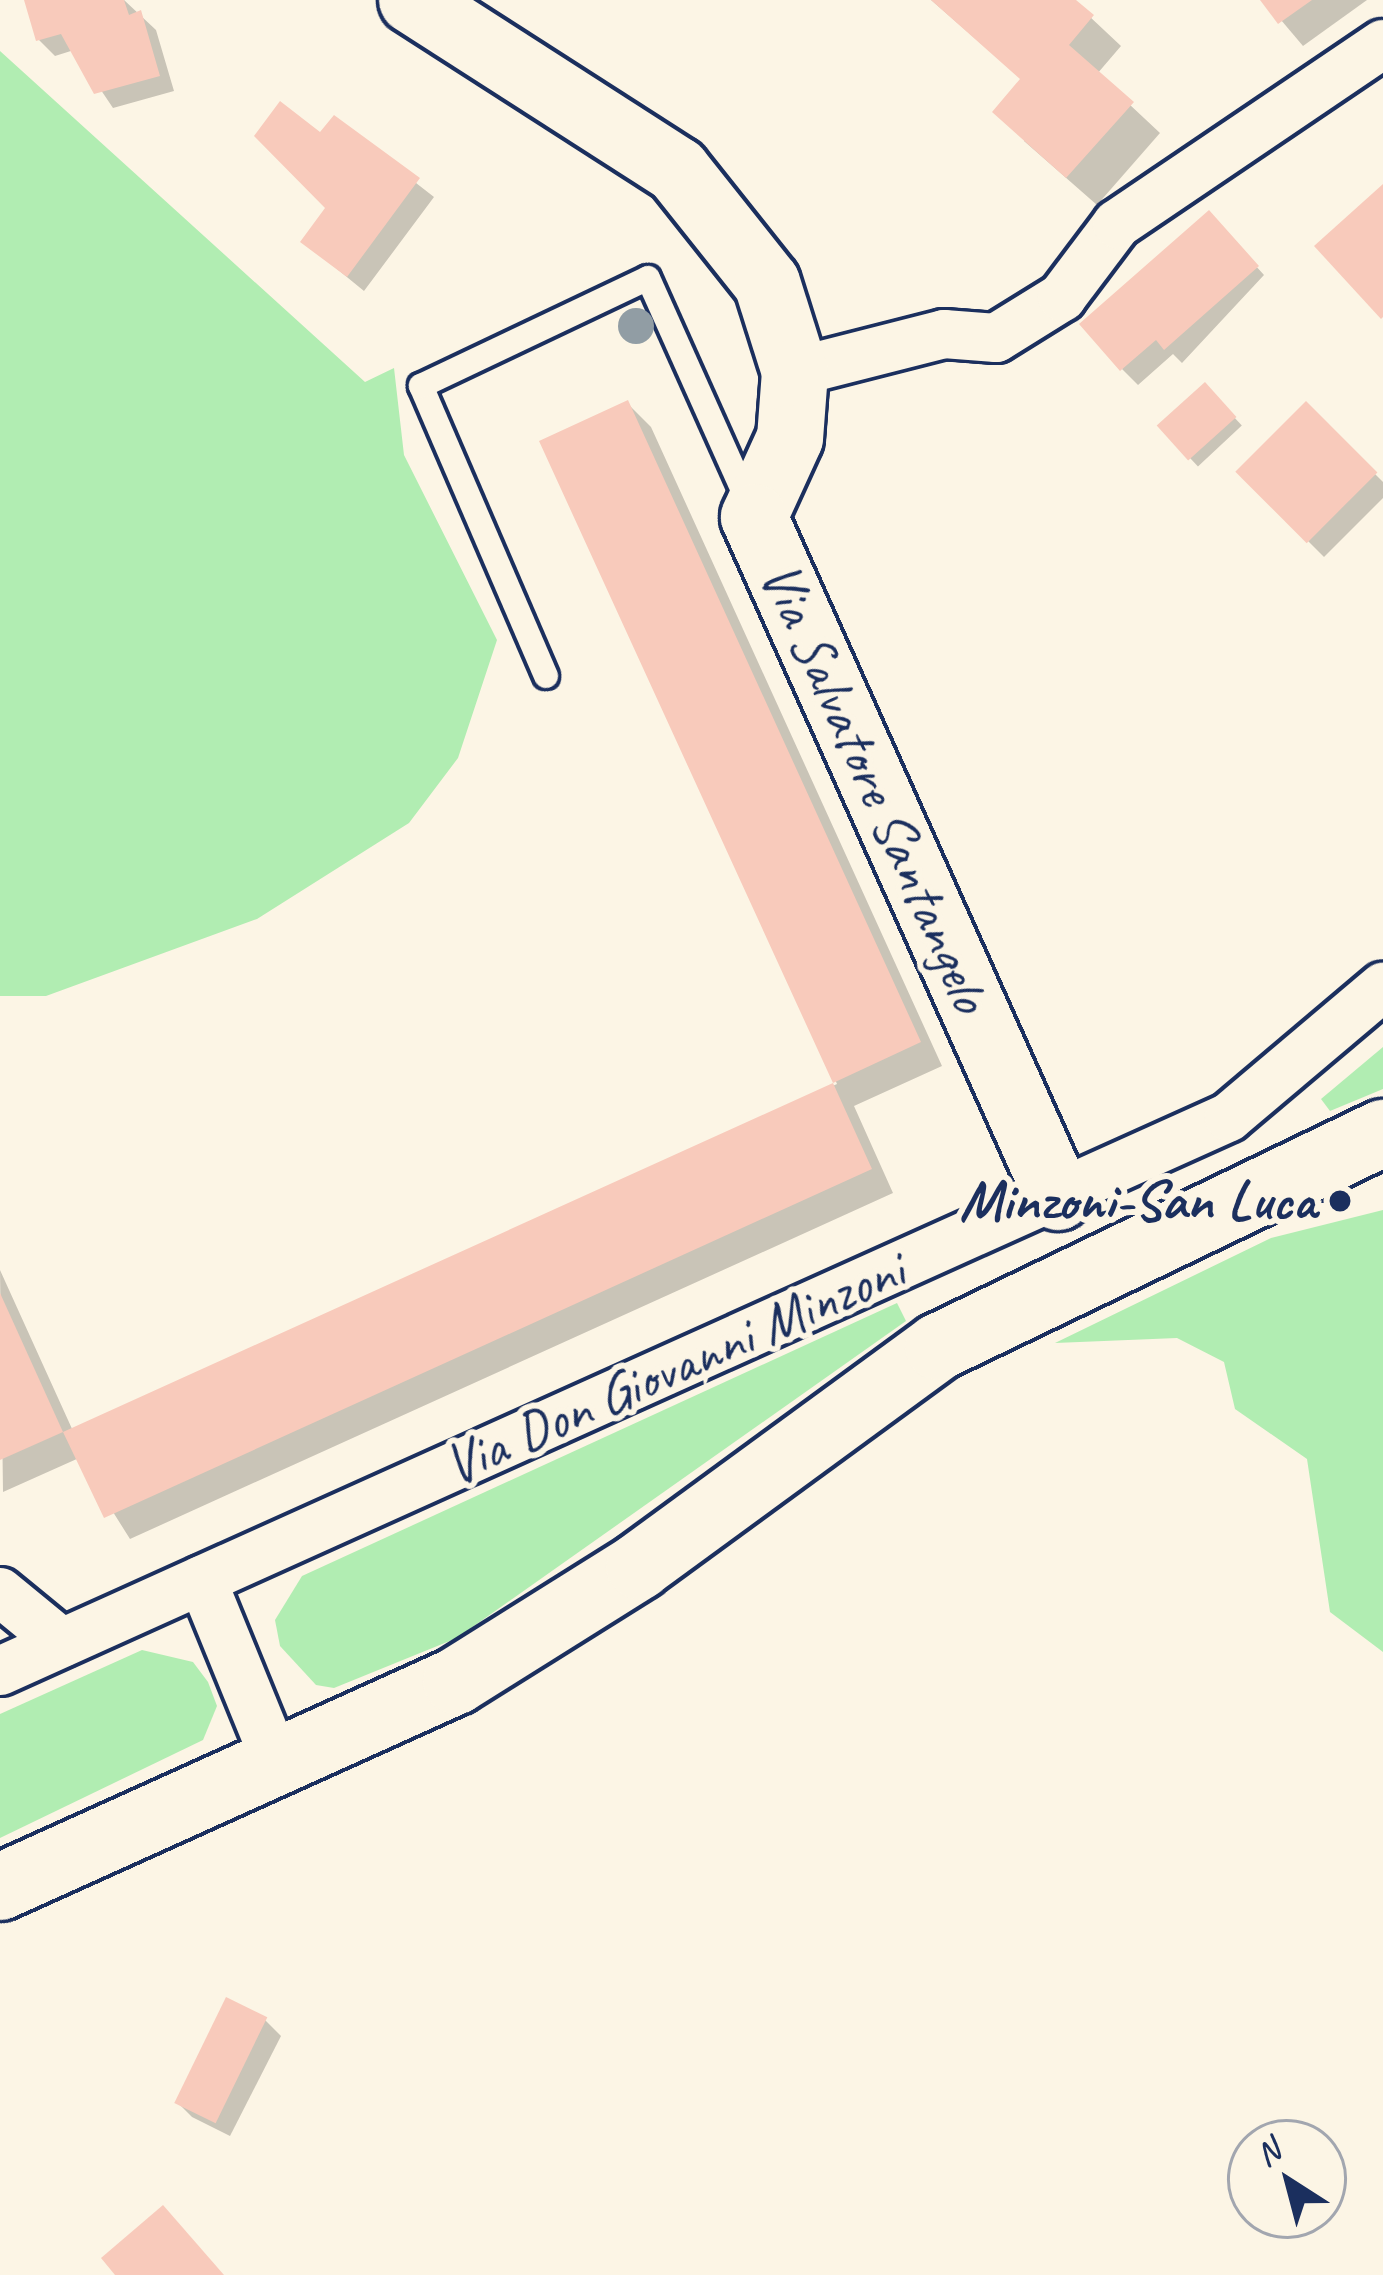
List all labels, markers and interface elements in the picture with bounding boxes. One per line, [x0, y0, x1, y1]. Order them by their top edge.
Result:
street label: Via Salvatore Santangelo [745, 552, 1005, 1022]
place label: Minzoni-San Luca [962, 1167, 1316, 1235]
marker: Minzoni-San Luca [1327, 1188, 1353, 1214]
street label: Via Don Giovanni Minzoni [433, 1236, 915, 1500]
north arrow [1227, 2119, 1347, 2239]
text: N [1247, 2129, 1288, 2175]

